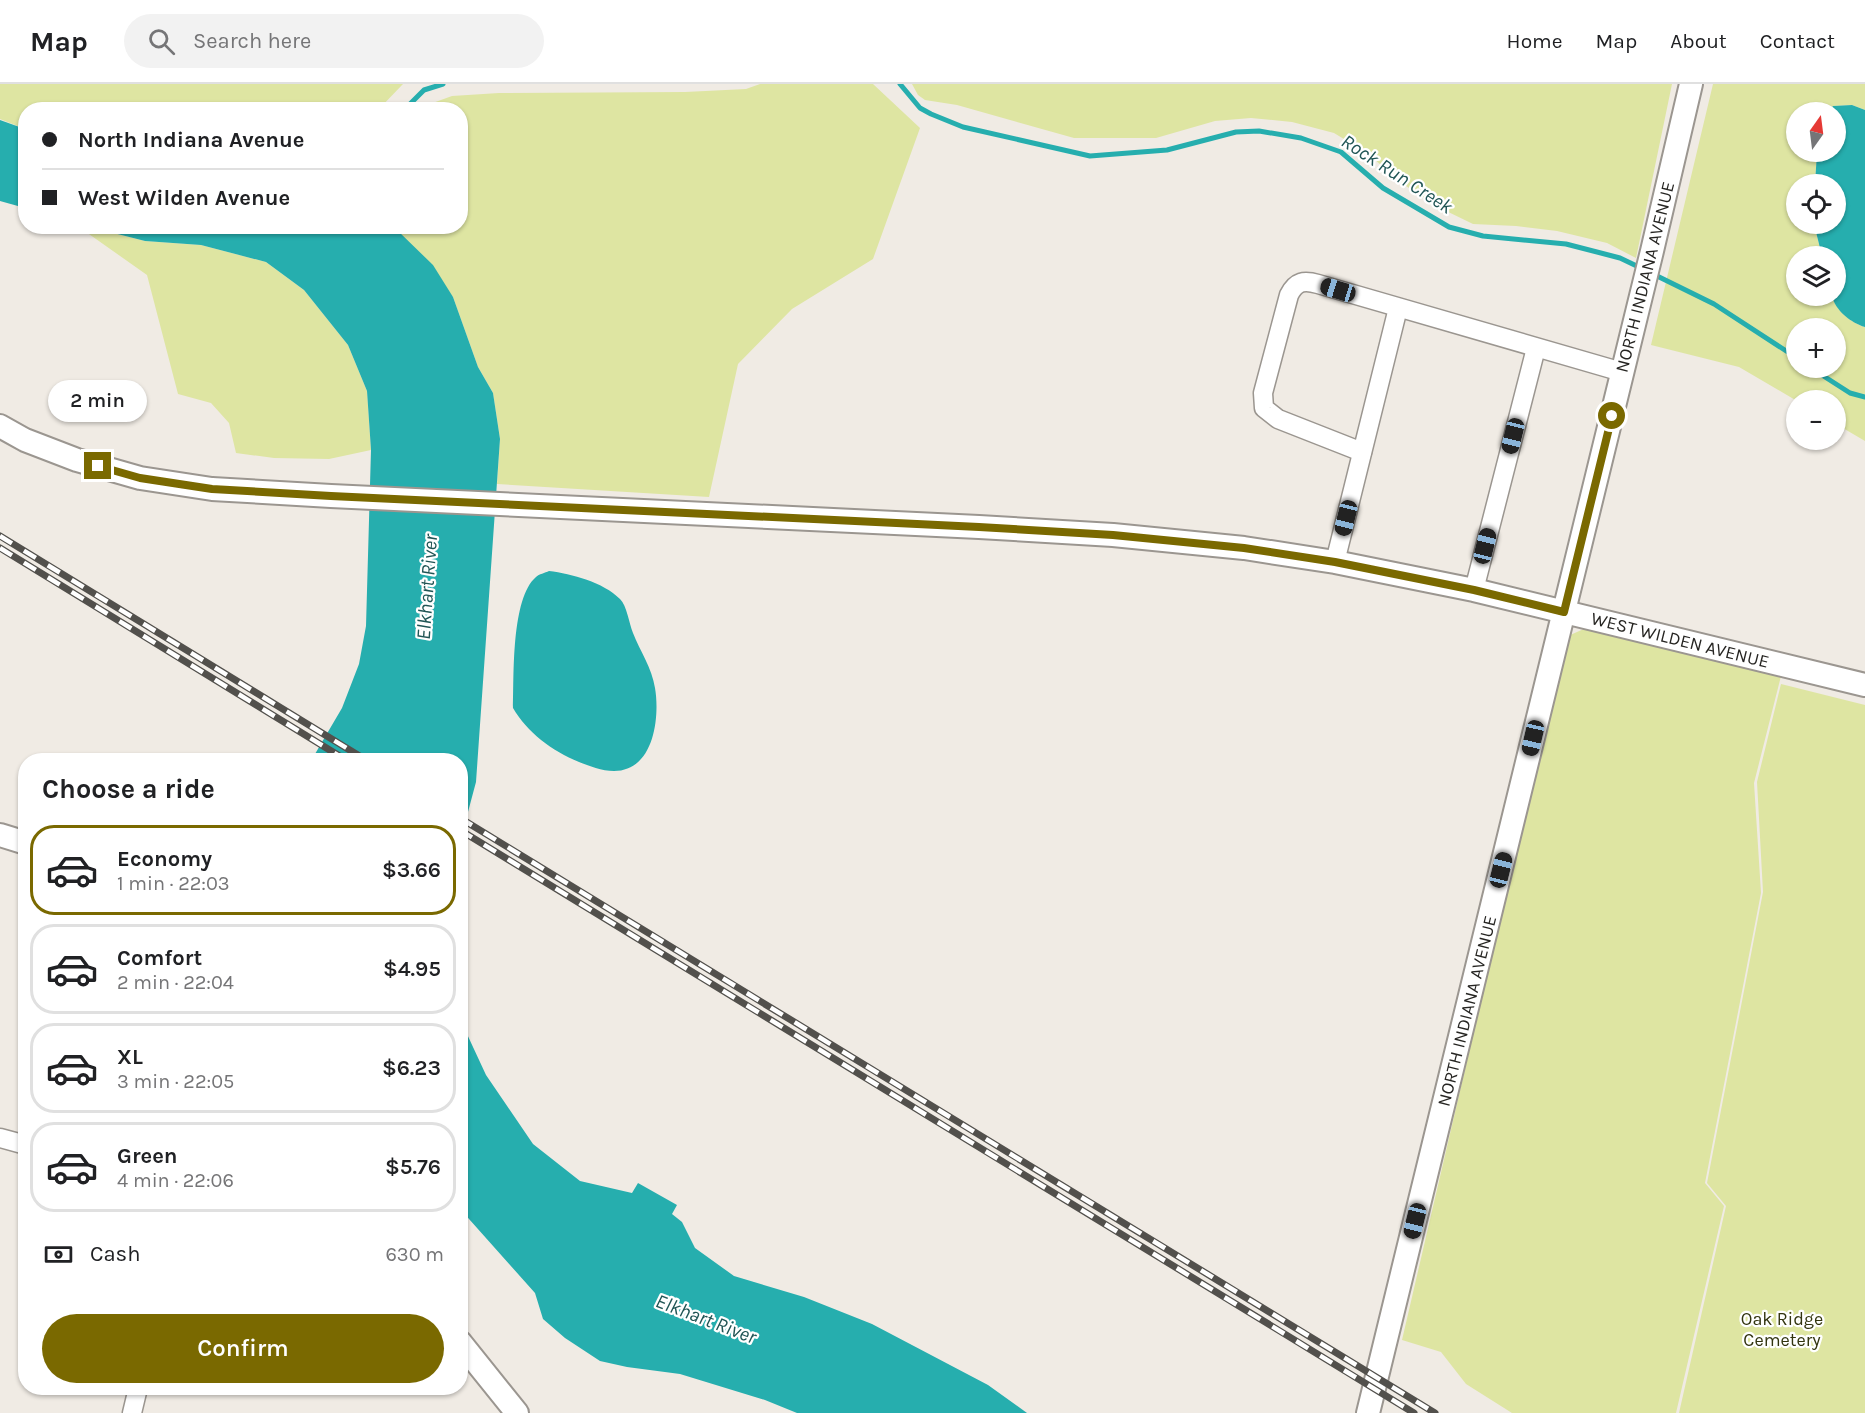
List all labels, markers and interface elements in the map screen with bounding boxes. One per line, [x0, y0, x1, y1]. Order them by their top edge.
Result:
search box [124, 14, 544, 68]
text: Map [30, 25, 88, 58]
icon: search [145, 25, 178, 58]
text: Search here [193, 28, 311, 54]
text: Home [1507, 29, 1563, 53]
text: Map [1596, 29, 1637, 53]
text: About [1670, 29, 1727, 53]
text: Contact [1760, 29, 1835, 53]
north arrow [1786, 102, 1846, 162]
map controls [1786, 102, 1846, 450]
text: North Indiana Avenue [78, 127, 305, 153]
water label: Rock Run Creek [1337, 129, 1458, 219]
button: locate [1786, 174, 1846, 234]
street label: NORTH INDIANA AVENUE [1611, 179, 1679, 375]
text: West Wilden Avenue [78, 185, 290, 211]
button: layers [1786, 246, 1846, 306]
car [1318, 276, 1358, 304]
button: + [1786, 318, 1846, 378]
callout: 2 min [48, 379, 148, 421]
text: 2 min [70, 389, 125, 412]
button: − [1786, 390, 1846, 450]
route start [1598, 402, 1625, 429]
car [1500, 416, 1526, 456]
route end [84, 452, 111, 479]
car [1333, 498, 1359, 538]
car [1472, 526, 1498, 566]
water label: Elkhart River [412, 532, 442, 641]
street label: WEST WILDEN AVENUE [1589, 607, 1771, 673]
car [1520, 718, 1546, 758]
text: Choose a ride [42, 773, 215, 805]
icon: car [45, 843, 99, 897]
text: Economy [117, 846, 212, 872]
car [1488, 850, 1514, 890]
text: $3.66 [382, 857, 441, 883]
text: 1 min · 22:03 [117, 872, 230, 895]
street label: NORTH INDIANA AVENUE [1433, 913, 1501, 1109]
icon: car [45, 942, 99, 996]
text: Comfort [117, 945, 202, 971]
text: $4.95 [383, 956, 441, 982]
text: 2 min · 22:04 [117, 971, 234, 994]
icon: car [45, 1041, 99, 1095]
text: XL [117, 1044, 143, 1070]
text: $6.23 [382, 1055, 441, 1081]
text: 3 min · 22:05 [117, 1070, 234, 1093]
icon: car [45, 1140, 99, 1194]
text: Green [117, 1143, 178, 1169]
text: $5.76 [385, 1154, 441, 1180]
text: 4 min · 22:06 [117, 1169, 234, 1192]
car [1402, 1201, 1428, 1241]
icon: cash [42, 1238, 75, 1271]
text: Cash [90, 1241, 140, 1267]
text: 630 m [385, 1243, 444, 1266]
water label: Elkhart River [653, 1289, 761, 1349]
park label: Oak Ridge Cemetery [1741, 1308, 1823, 1351]
button: Confirm [42, 1314, 444, 1383]

